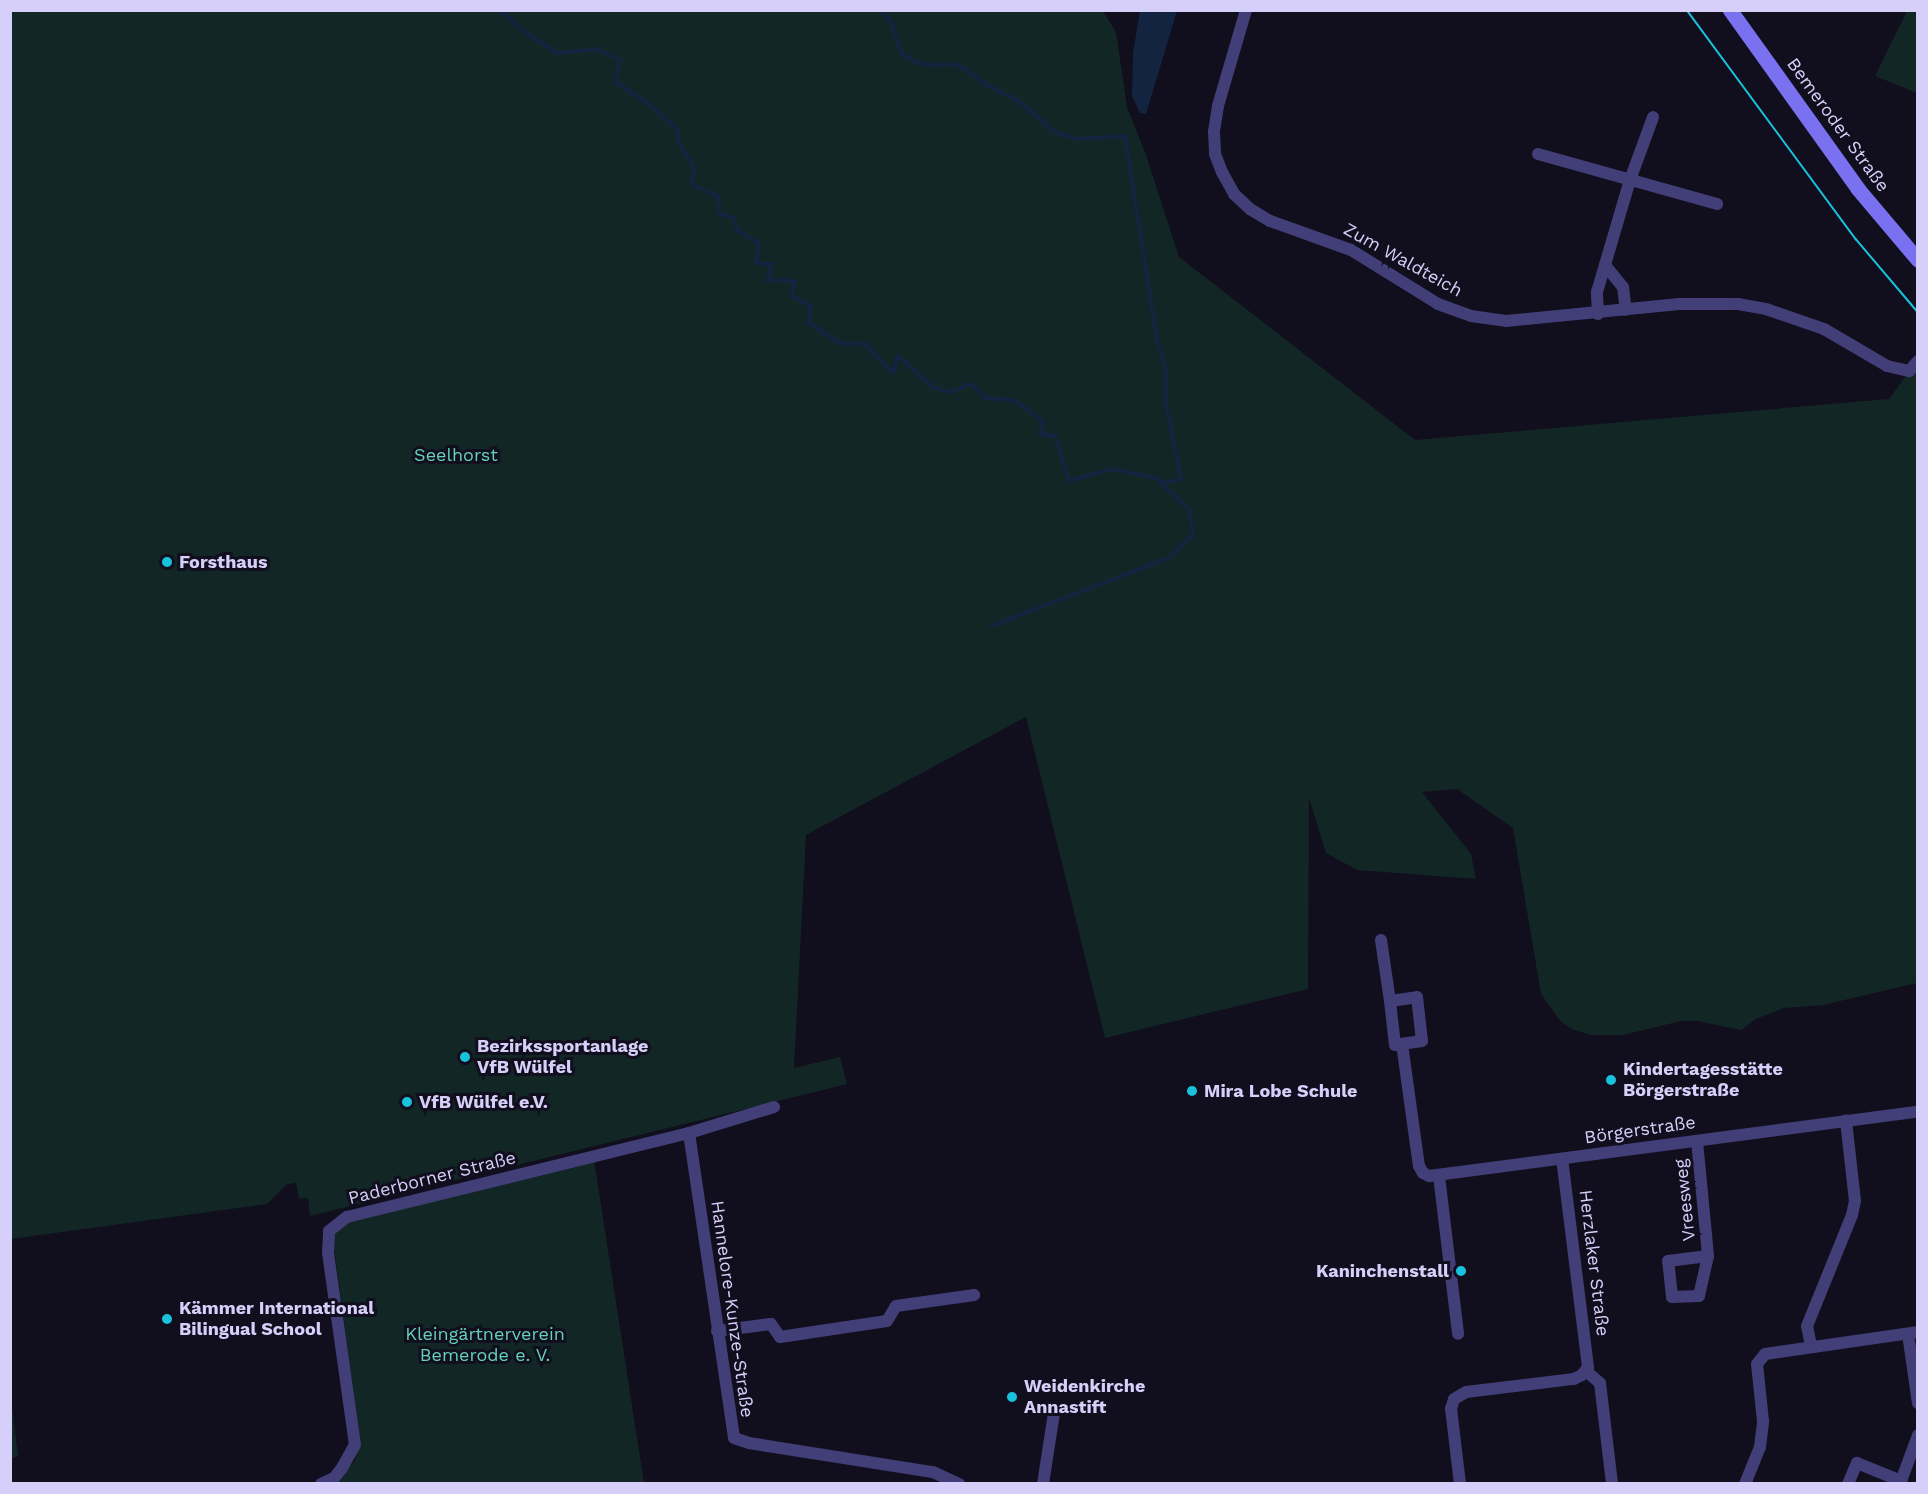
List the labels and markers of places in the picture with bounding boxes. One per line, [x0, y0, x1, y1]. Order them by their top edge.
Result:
place label: Forsthaus [179, 551, 267, 573]
marker: Forsthaus [160, 555, 174, 569]
place label: Bezirkssportanlage VfB Wülfel [477, 1036, 649, 1078]
marker: Bezirkssportanlage VfB Wülfel [458, 1050, 472, 1064]
place label: Kindertagesstätte Börgerstraße [1623, 1059, 1783, 1102]
marker: Kindertagesstätte Börgerstraße [1604, 1073, 1618, 1087]
place label: Mira Lobe Schule [1204, 1080, 1358, 1102]
marker: Mira Lobe Schule [1185, 1084, 1199, 1098]
place label: VfB Wülfel e.V. [419, 1091, 549, 1113]
marker: VfB Wülfel e.V. [400, 1095, 414, 1109]
place label: Kaninchenstall [1316, 1260, 1449, 1282]
marker: Kaninchenstall [1454, 1264, 1468, 1278]
place label: Kämmer International Bilingual School [179, 1298, 374, 1340]
marker: Kämmer International Bilingual School [160, 1312, 174, 1326]
place label: Weidenkirche Annastift [1024, 1376, 1145, 1418]
marker: Weidenkirche Annastift [1005, 1390, 1019, 1404]

